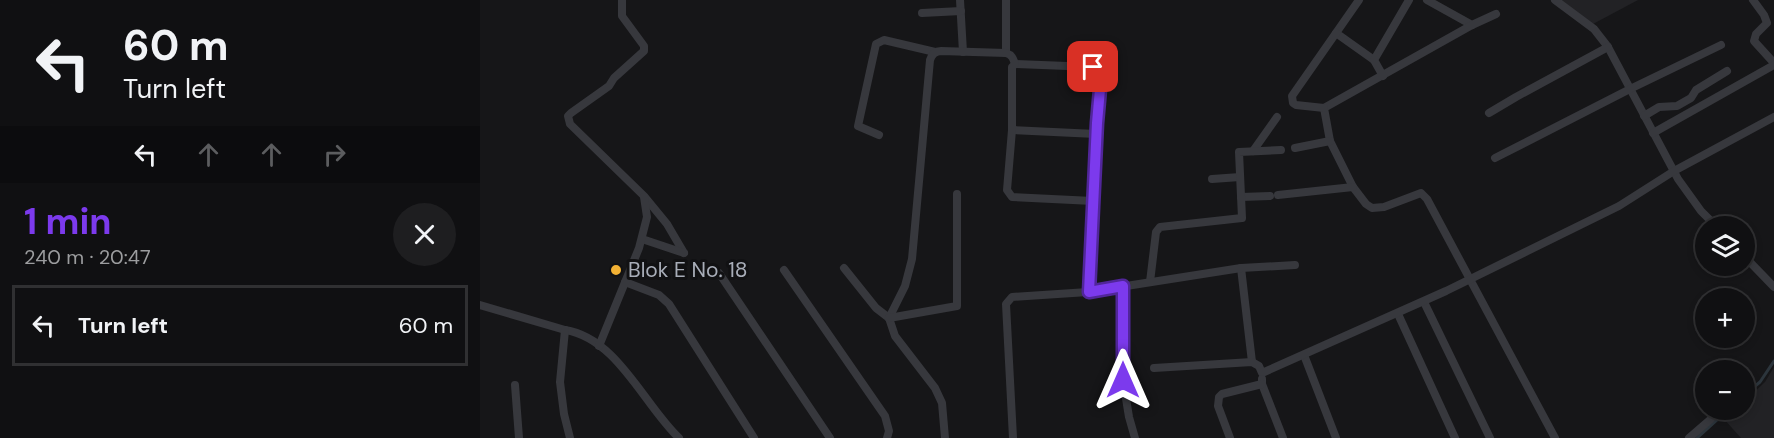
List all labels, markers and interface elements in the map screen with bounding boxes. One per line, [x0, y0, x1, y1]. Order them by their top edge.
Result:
text: 60 m [123, 18, 229, 73]
icon: left [24, 24, 102, 102]
pin [1067, 41, 1118, 92]
icon: arrive [1076, 50, 1109, 83]
text: Turn left [123, 71, 226, 106]
icon: left [129, 138, 162, 171]
icon: ahead [192, 138, 225, 171]
icon: ahead [255, 138, 288, 171]
icon: right [318, 138, 351, 171]
text: 1 min [24, 198, 112, 245]
button: close [393, 203, 456, 266]
map controls [1695, 216, 1755, 420]
button: layers [1695, 216, 1755, 276]
text: 240 m · 20:47 [24, 244, 151, 270]
place label: Blok E No. 18 [628, 256, 747, 284]
marker: Blok E No. 18 [609, 263, 623, 277]
button: + [1695, 288, 1755, 348]
icon: left [27, 309, 60, 342]
text: Turn left [78, 311, 168, 340]
text: 60 m [399, 311, 453, 340]
position arrow [1091, 348, 1155, 412]
button: − [1695, 360, 1755, 420]

